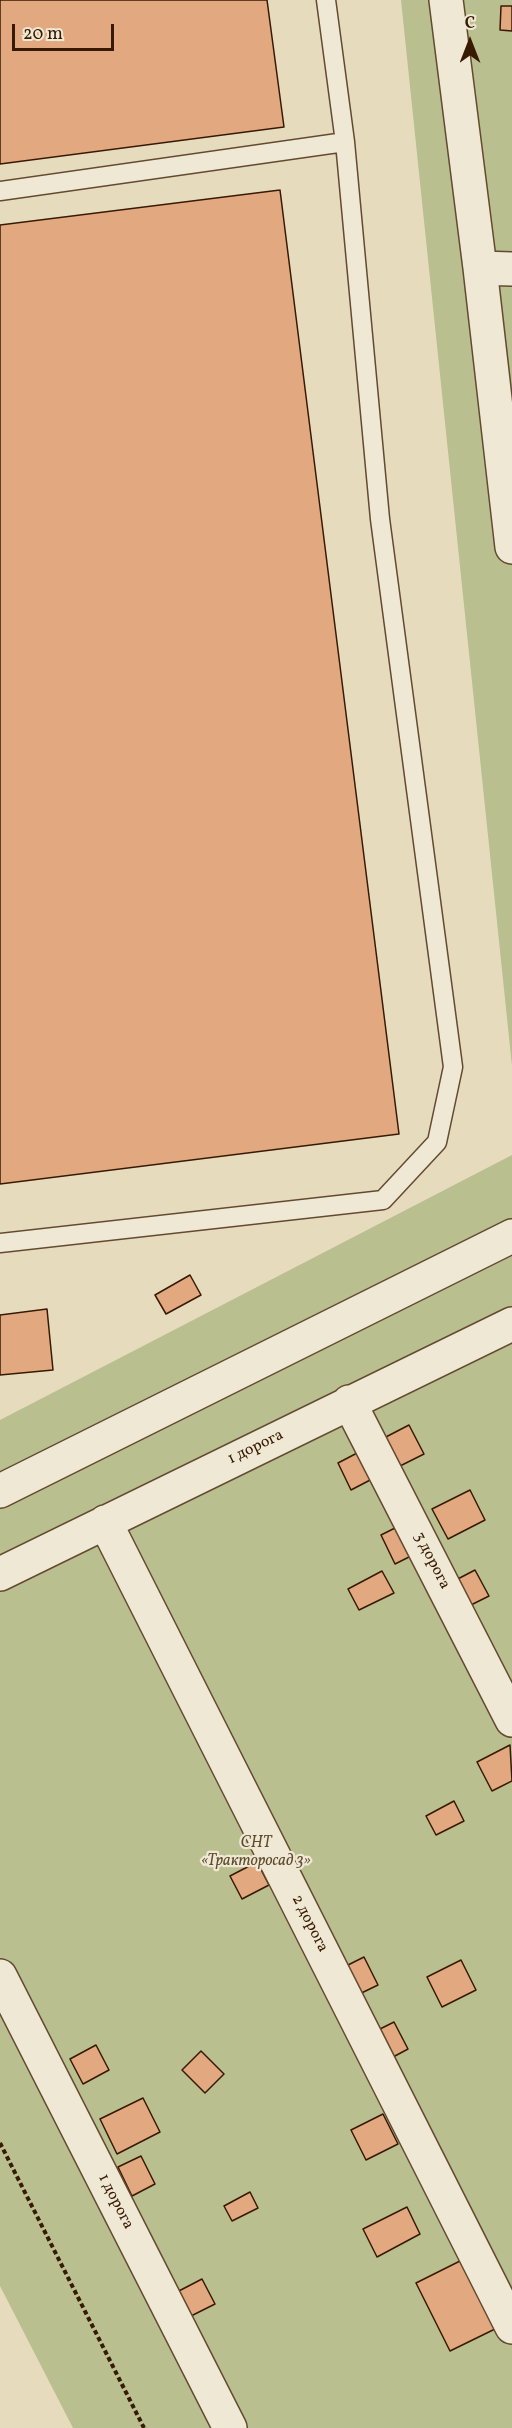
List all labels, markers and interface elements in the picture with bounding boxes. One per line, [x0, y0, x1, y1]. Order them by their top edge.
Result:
scale bar [15, 12, 117, 50]
north arrow [440, 12, 500, 72]
text: С [465, 13, 475, 35]
text: 20 m [23, 22, 63, 47]
street label: 1 дорога [225, 1426, 287, 1470]
street label: 3 дорога [408, 1529, 454, 1593]
park label: СНТ «Тракторосад 3» [201, 1834, 311, 1872]
street label: 2 дорога [286, 1892, 332, 1956]
street label: 1 дорога [93, 2171, 137, 2233]

